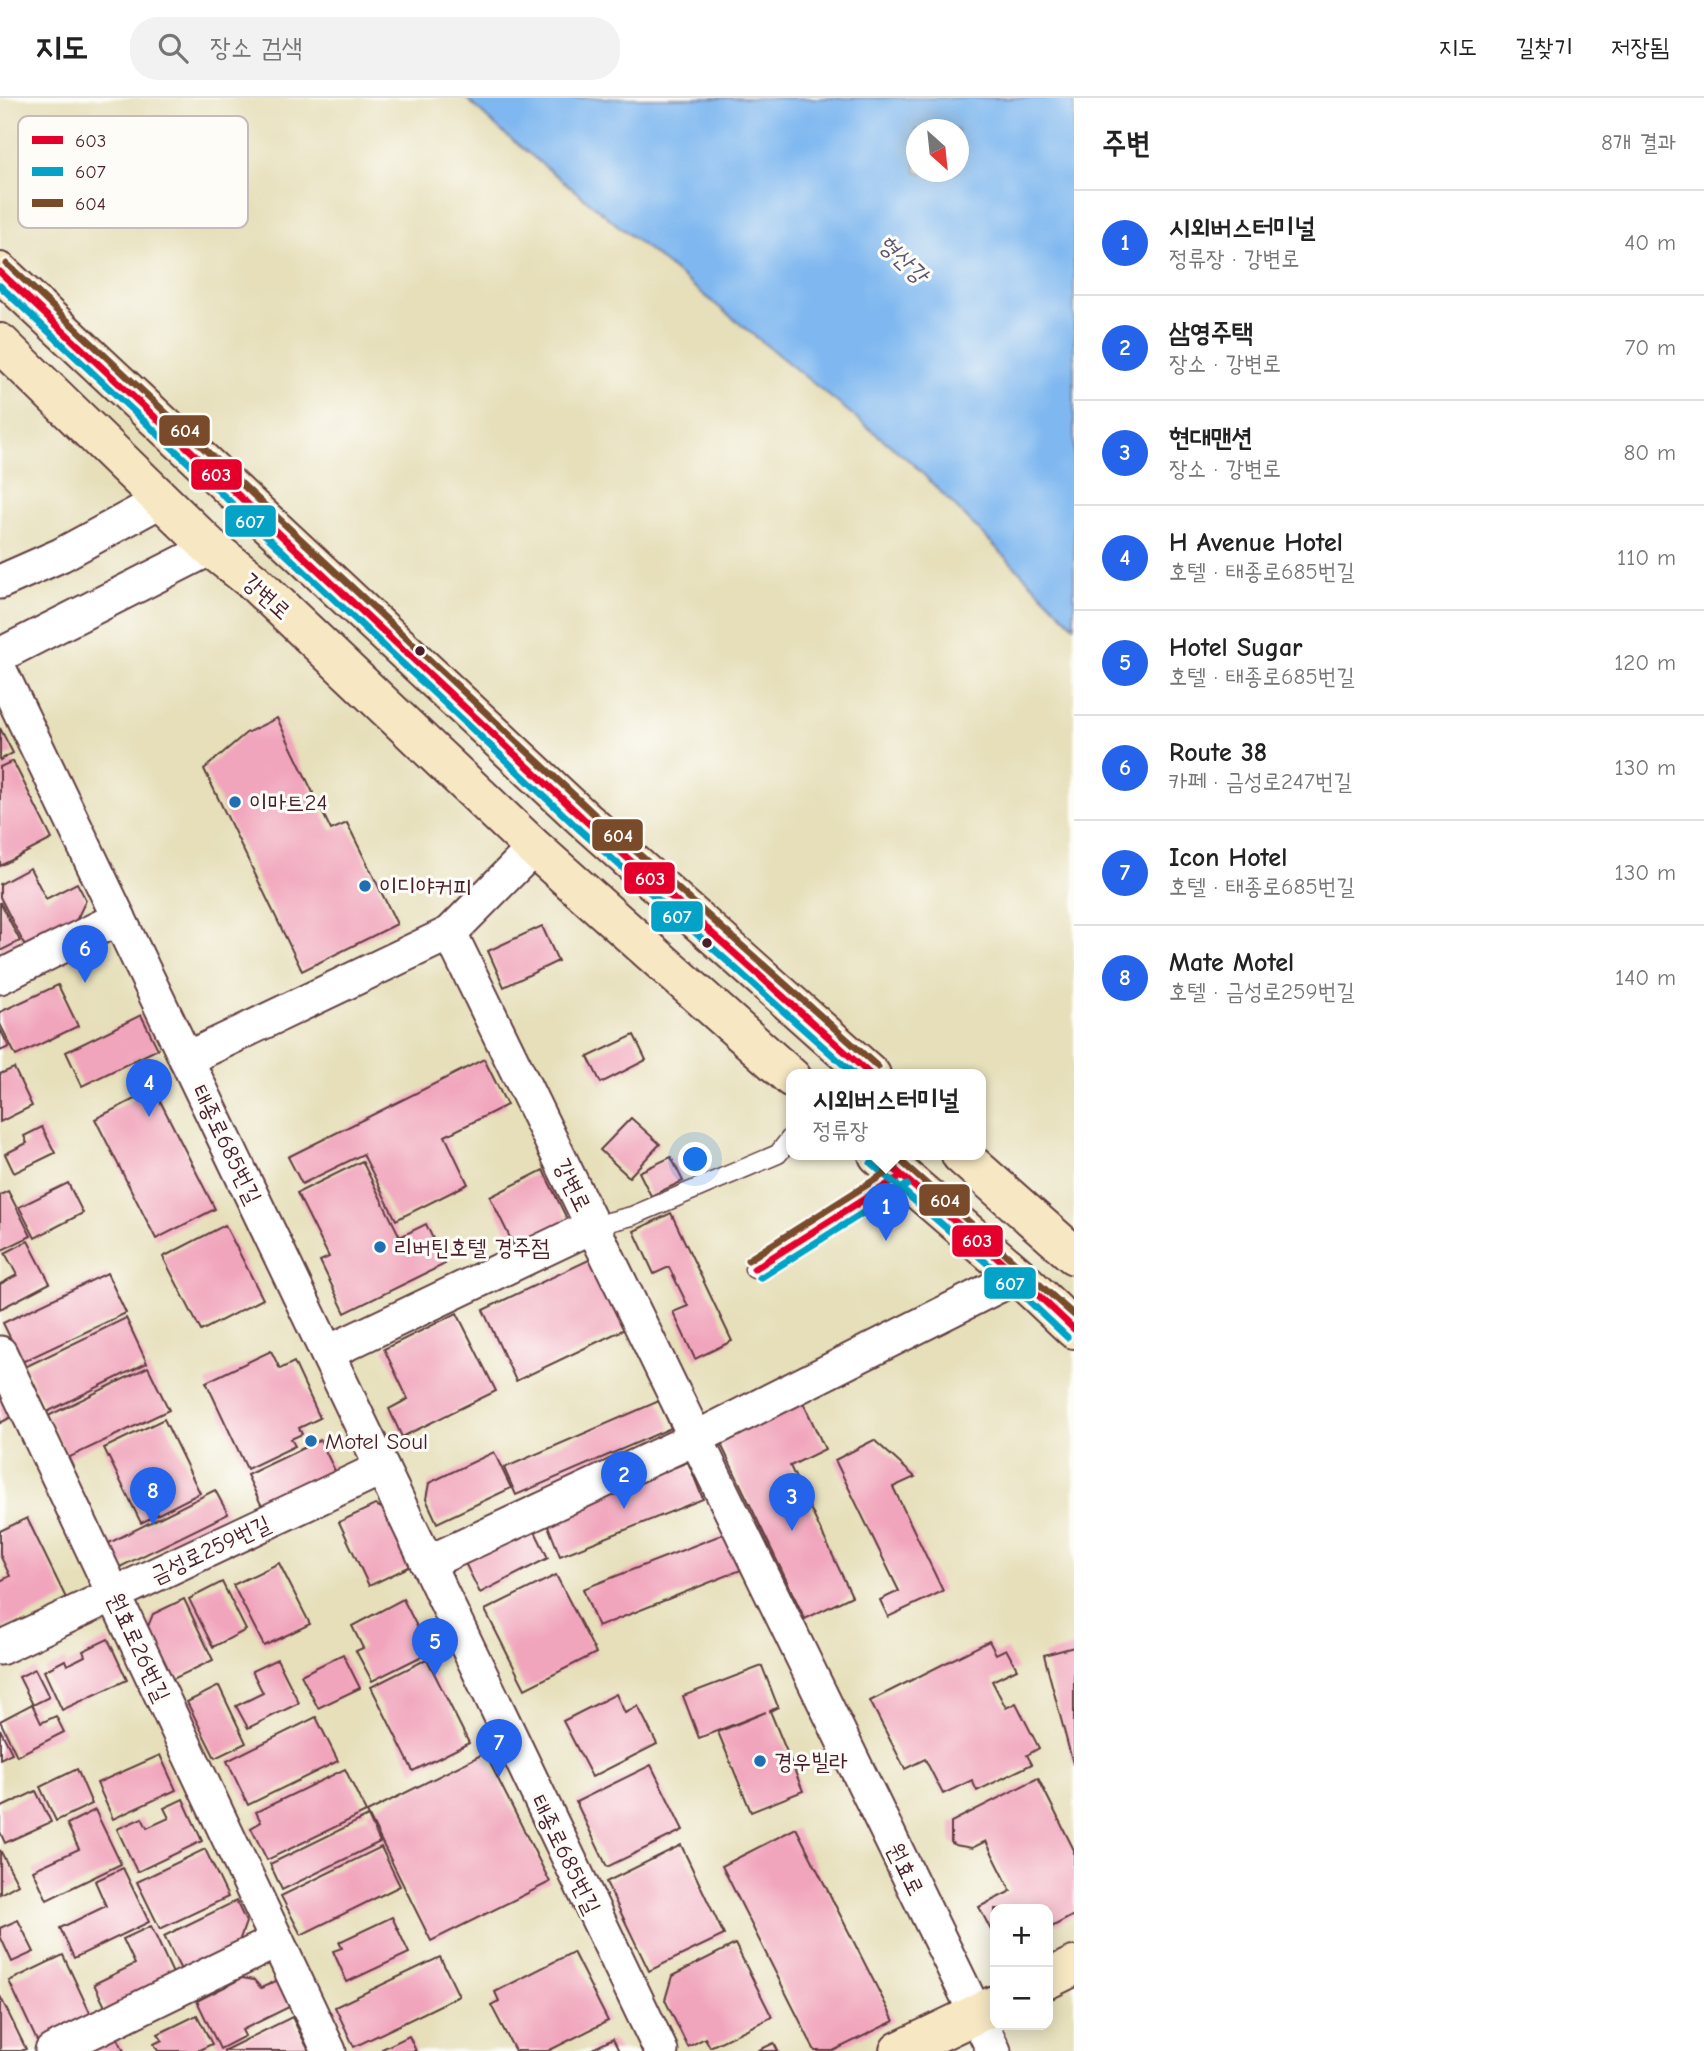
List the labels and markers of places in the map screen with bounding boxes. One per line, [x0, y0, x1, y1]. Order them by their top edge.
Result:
unlabelled marker [413, 644, 427, 658]
place label: 이마트24 [249, 789, 328, 816]
marker: 이마트24 [227, 794, 243, 810]
place label: 이디야커피 [379, 873, 472, 900]
marker: 이디야커피 [357, 878, 373, 894]
pin: 6 [62, 925, 108, 983]
unlabelled marker [700, 936, 714, 950]
pin: 4 [126, 1059, 172, 1117]
pin: 1 [863, 1183, 909, 1241]
place label: 리버틴호텔 경주점 [394, 1234, 550, 1261]
marker: 리버틴호텔 경주점 [372, 1239, 388, 1255]
place label: Motel Soul [325, 1428, 428, 1455]
marker: Motel Soul [303, 1433, 319, 1449]
pin: 2 [601, 1451, 647, 1509]
pin: 8 [130, 1467, 176, 1525]
pin: 3 [769, 1473, 815, 1531]
pin: 5 [412, 1618, 458, 1676]
pin: 7 [476, 1719, 522, 1777]
place label: 경우빌라 [774, 1748, 848, 1775]
marker: 경우빌라 [752, 1753, 768, 1769]

